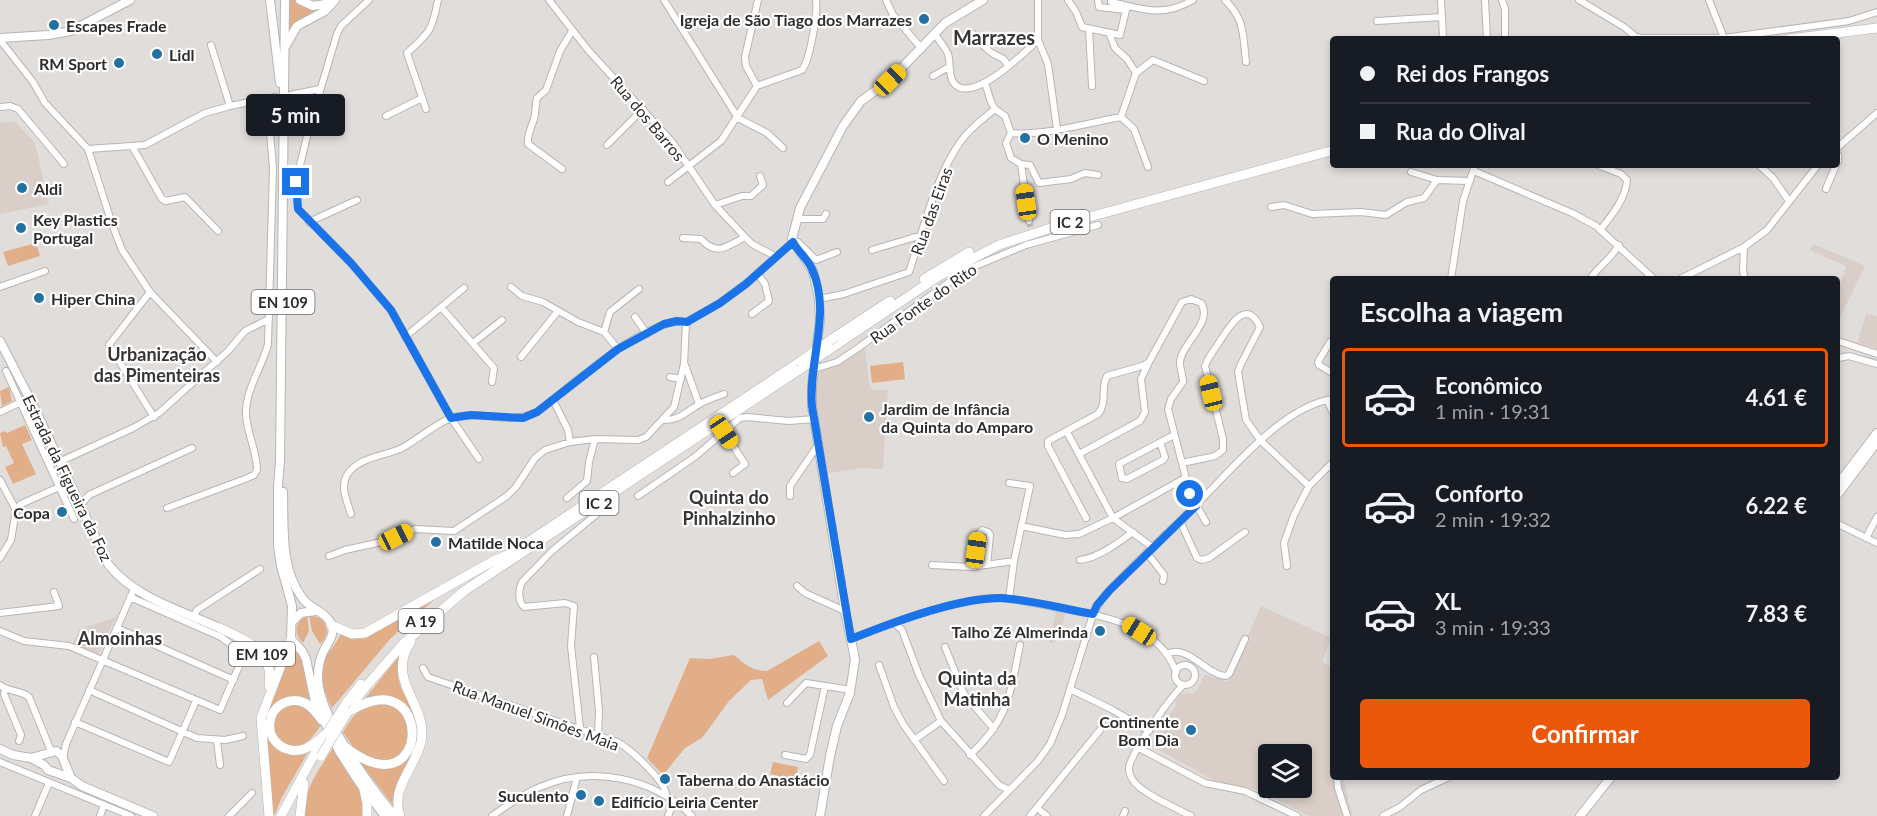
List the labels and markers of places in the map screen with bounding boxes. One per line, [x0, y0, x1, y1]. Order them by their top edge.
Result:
place label: Igreja de São Tiago dos Marrazes [680, 10, 912, 29]
marker: Igreja de São Tiago dos Marrazes [917, 12, 931, 26]
place label: Escapes Frade [66, 16, 167, 35]
marker: Escapes Frade [47, 18, 61, 32]
place label: Lidl [169, 45, 194, 64]
marker: Lidl [150, 47, 164, 61]
place label: RM Sport [39, 54, 107, 73]
marker: RM Sport [112, 56, 126, 70]
place label: O Menino [1037, 129, 1109, 148]
marker: O Menino [1018, 131, 1032, 145]
place label: Aldi [33, 179, 62, 198]
marker: Aldi [15, 181, 29, 195]
place label: Key Plastics Portugal [33, 210, 118, 247]
marker: Key Plastics Portugal [14, 221, 28, 235]
place label: Hiper China [51, 289, 135, 308]
marker: Hiper China [32, 291, 46, 305]
place label: Jardim de Infância da Quinta do Amparo [881, 399, 1033, 436]
marker: Jardim de Infância da Quinta do Amparo [862, 410, 876, 424]
place label: Copa [13, 503, 50, 522]
marker: Copa [55, 505, 69, 519]
place label: Matilde Noca [448, 533, 544, 552]
marker: Matilde Noca [429, 535, 443, 549]
place label: Talho Zé Almerinda [951, 622, 1088, 641]
marker: Talho Zé Almerinda [1093, 624, 1107, 638]
place label: Continente Bom Dia [1099, 712, 1179, 749]
marker: Continente Bom Dia [1184, 723, 1198, 737]
place label: Taberna do Anastácio [677, 770, 830, 789]
marker: Taberna do Anastácio [658, 772, 672, 786]
place label: Suculento [498, 786, 569, 805]
marker: Suculento [574, 788, 588, 802]
place label: Edifício Leiria Center [611, 792, 758, 811]
marker: Edifício Leiria Center [592, 794, 606, 808]

